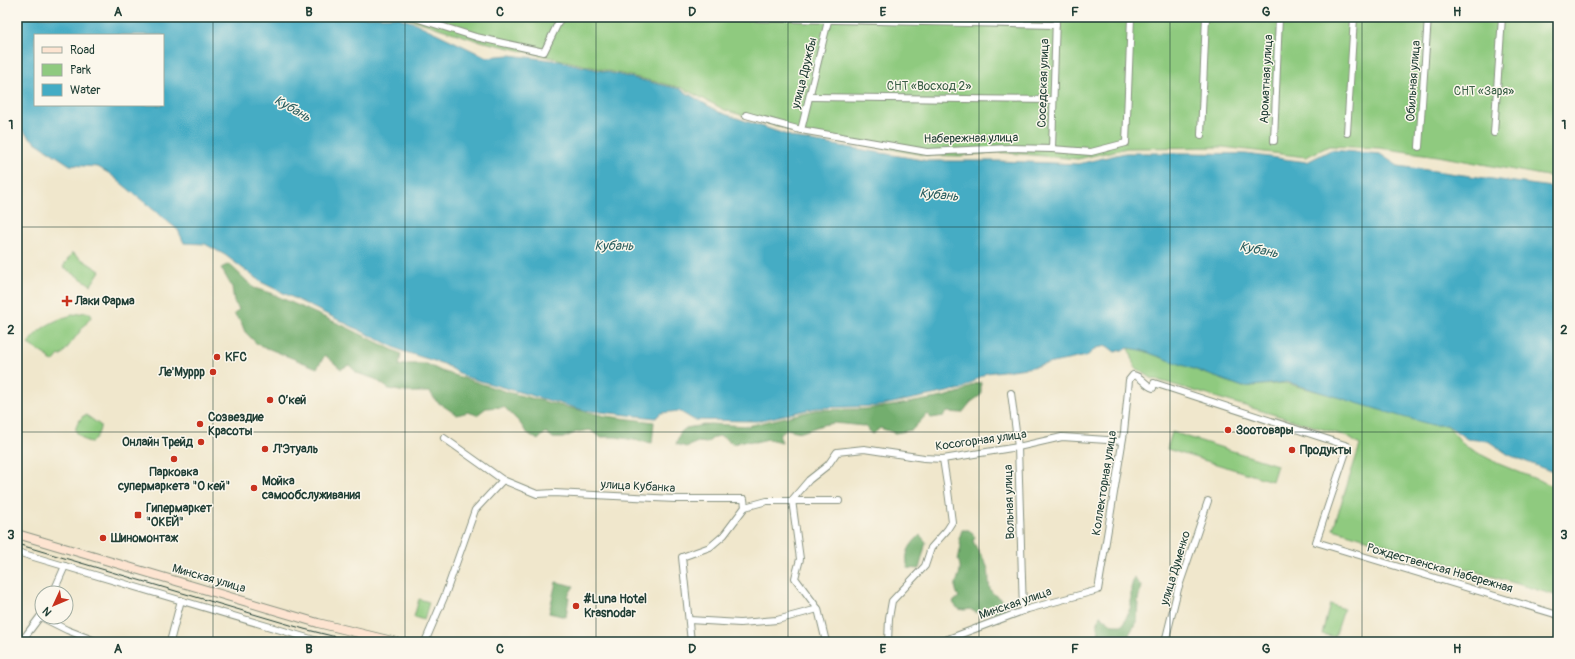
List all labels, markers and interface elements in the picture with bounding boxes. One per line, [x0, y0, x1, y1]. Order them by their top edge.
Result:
text: A [114, 4, 123, 20]
text: B [305, 4, 313, 20]
text: C [496, 4, 504, 20]
text: D [688, 4, 696, 20]
text: E [880, 4, 887, 20]
text: F [1071, 4, 1079, 20]
text: G [1262, 4, 1271, 20]
text: H [1453, 4, 1461, 20]
legend [34, 34, 164, 106]
street label: Ароматная улица [1257, 34, 1276, 124]
street label: улица Дружбы [788, 36, 821, 111]
street label: Соседская улица [1034, 38, 1053, 128]
street label: Обильная улица [1403, 40, 1424, 122]
text: Road [70, 43, 95, 58]
text: Park [70, 63, 91, 78]
park label: СНТ «Восход 2» [887, 79, 971, 94]
text: Water [70, 83, 101, 98]
park label: СНТ «Заря» [1454, 84, 1514, 99]
water label: Кубань [272, 92, 313, 126]
text: 1 [8, 117, 14, 133]
text: 1 [1561, 117, 1567, 133]
street label: Набережная улица [924, 130, 1019, 147]
water label: Кубань [919, 185, 959, 205]
water label: Кубань [594, 238, 634, 254]
water label: Кубань [1238, 238, 1279, 262]
place label: Лаки Фарма [74, 294, 135, 309]
marker: Лаки Фарма [62, 296, 72, 306]
text: 2 [7, 322, 15, 338]
text: 2 [1560, 322, 1568, 338]
place label: KFC [225, 350, 247, 365]
marker: KFC [212, 352, 222, 362]
place label: Ле'Муррр [158, 365, 205, 380]
marker: Ле'Муррр [208, 367, 218, 377]
place label: О’кей [278, 393, 307, 408]
marker: О’кей [265, 395, 275, 405]
place label: Созвездие Красоты [208, 410, 265, 439]
marker: Созвездие Красоты [195, 419, 205, 429]
place label: Зоотовары [1236, 423, 1294, 438]
marker: Зоотовары [1223, 425, 1233, 435]
street label: Косогорная улица [935, 427, 1028, 454]
street label: Коллекторная улица [1089, 429, 1120, 537]
place label: Онлайн Трейд [122, 435, 194, 450]
marker: Онлайн Трейд [196, 437, 206, 447]
place label: Л'Этуаль [272, 442, 319, 457]
place label: Продукты [1300, 443, 1352, 458]
marker: Л'Этуаль [260, 444, 270, 454]
marker: Продукты [1287, 445, 1297, 455]
marker: Парковка супермаркета "О кей" [169, 454, 179, 464]
street label: Вольная улица [1001, 464, 1018, 540]
place label: Парковка супермаркета "О кей" [117, 465, 230, 494]
place label: Мойка самообслуживания [261, 474, 361, 503]
street label: улица Кубанка [599, 477, 676, 496]
marker: Мойка самообслуживания [249, 483, 259, 493]
place label: Гипермаркет "ОКЕЙ" [146, 501, 213, 530]
marker: Гипермаркет "ОКЕЙ" [133, 510, 143, 520]
text: 3 [7, 527, 15, 543]
text: 3 [1560, 527, 1568, 543]
street label: улица Думенко [1157, 528, 1194, 608]
place label: Шиномонтаж [110, 531, 179, 546]
marker: Шиномонтаж [98, 533, 108, 543]
street label: Рождественская Набережная [1365, 540, 1515, 597]
street label: Минская улица [170, 561, 248, 596]
street label: Минская улица [977, 584, 1054, 623]
north arrow [34, 585, 74, 625]
place label: #Luna Hotel Krasnodar [583, 592, 647, 621]
marker: #Luna Hotel Krasnodar [571, 601, 581, 611]
text: N [40, 604, 54, 619]
text: A [114, 641, 123, 657]
text: B [305, 641, 313, 657]
text: C [496, 641, 504, 657]
text: D [688, 641, 696, 657]
text: E [880, 641, 887, 657]
text: F [1071, 641, 1079, 657]
text: G [1262, 641, 1271, 657]
text: H [1453, 641, 1461, 657]

